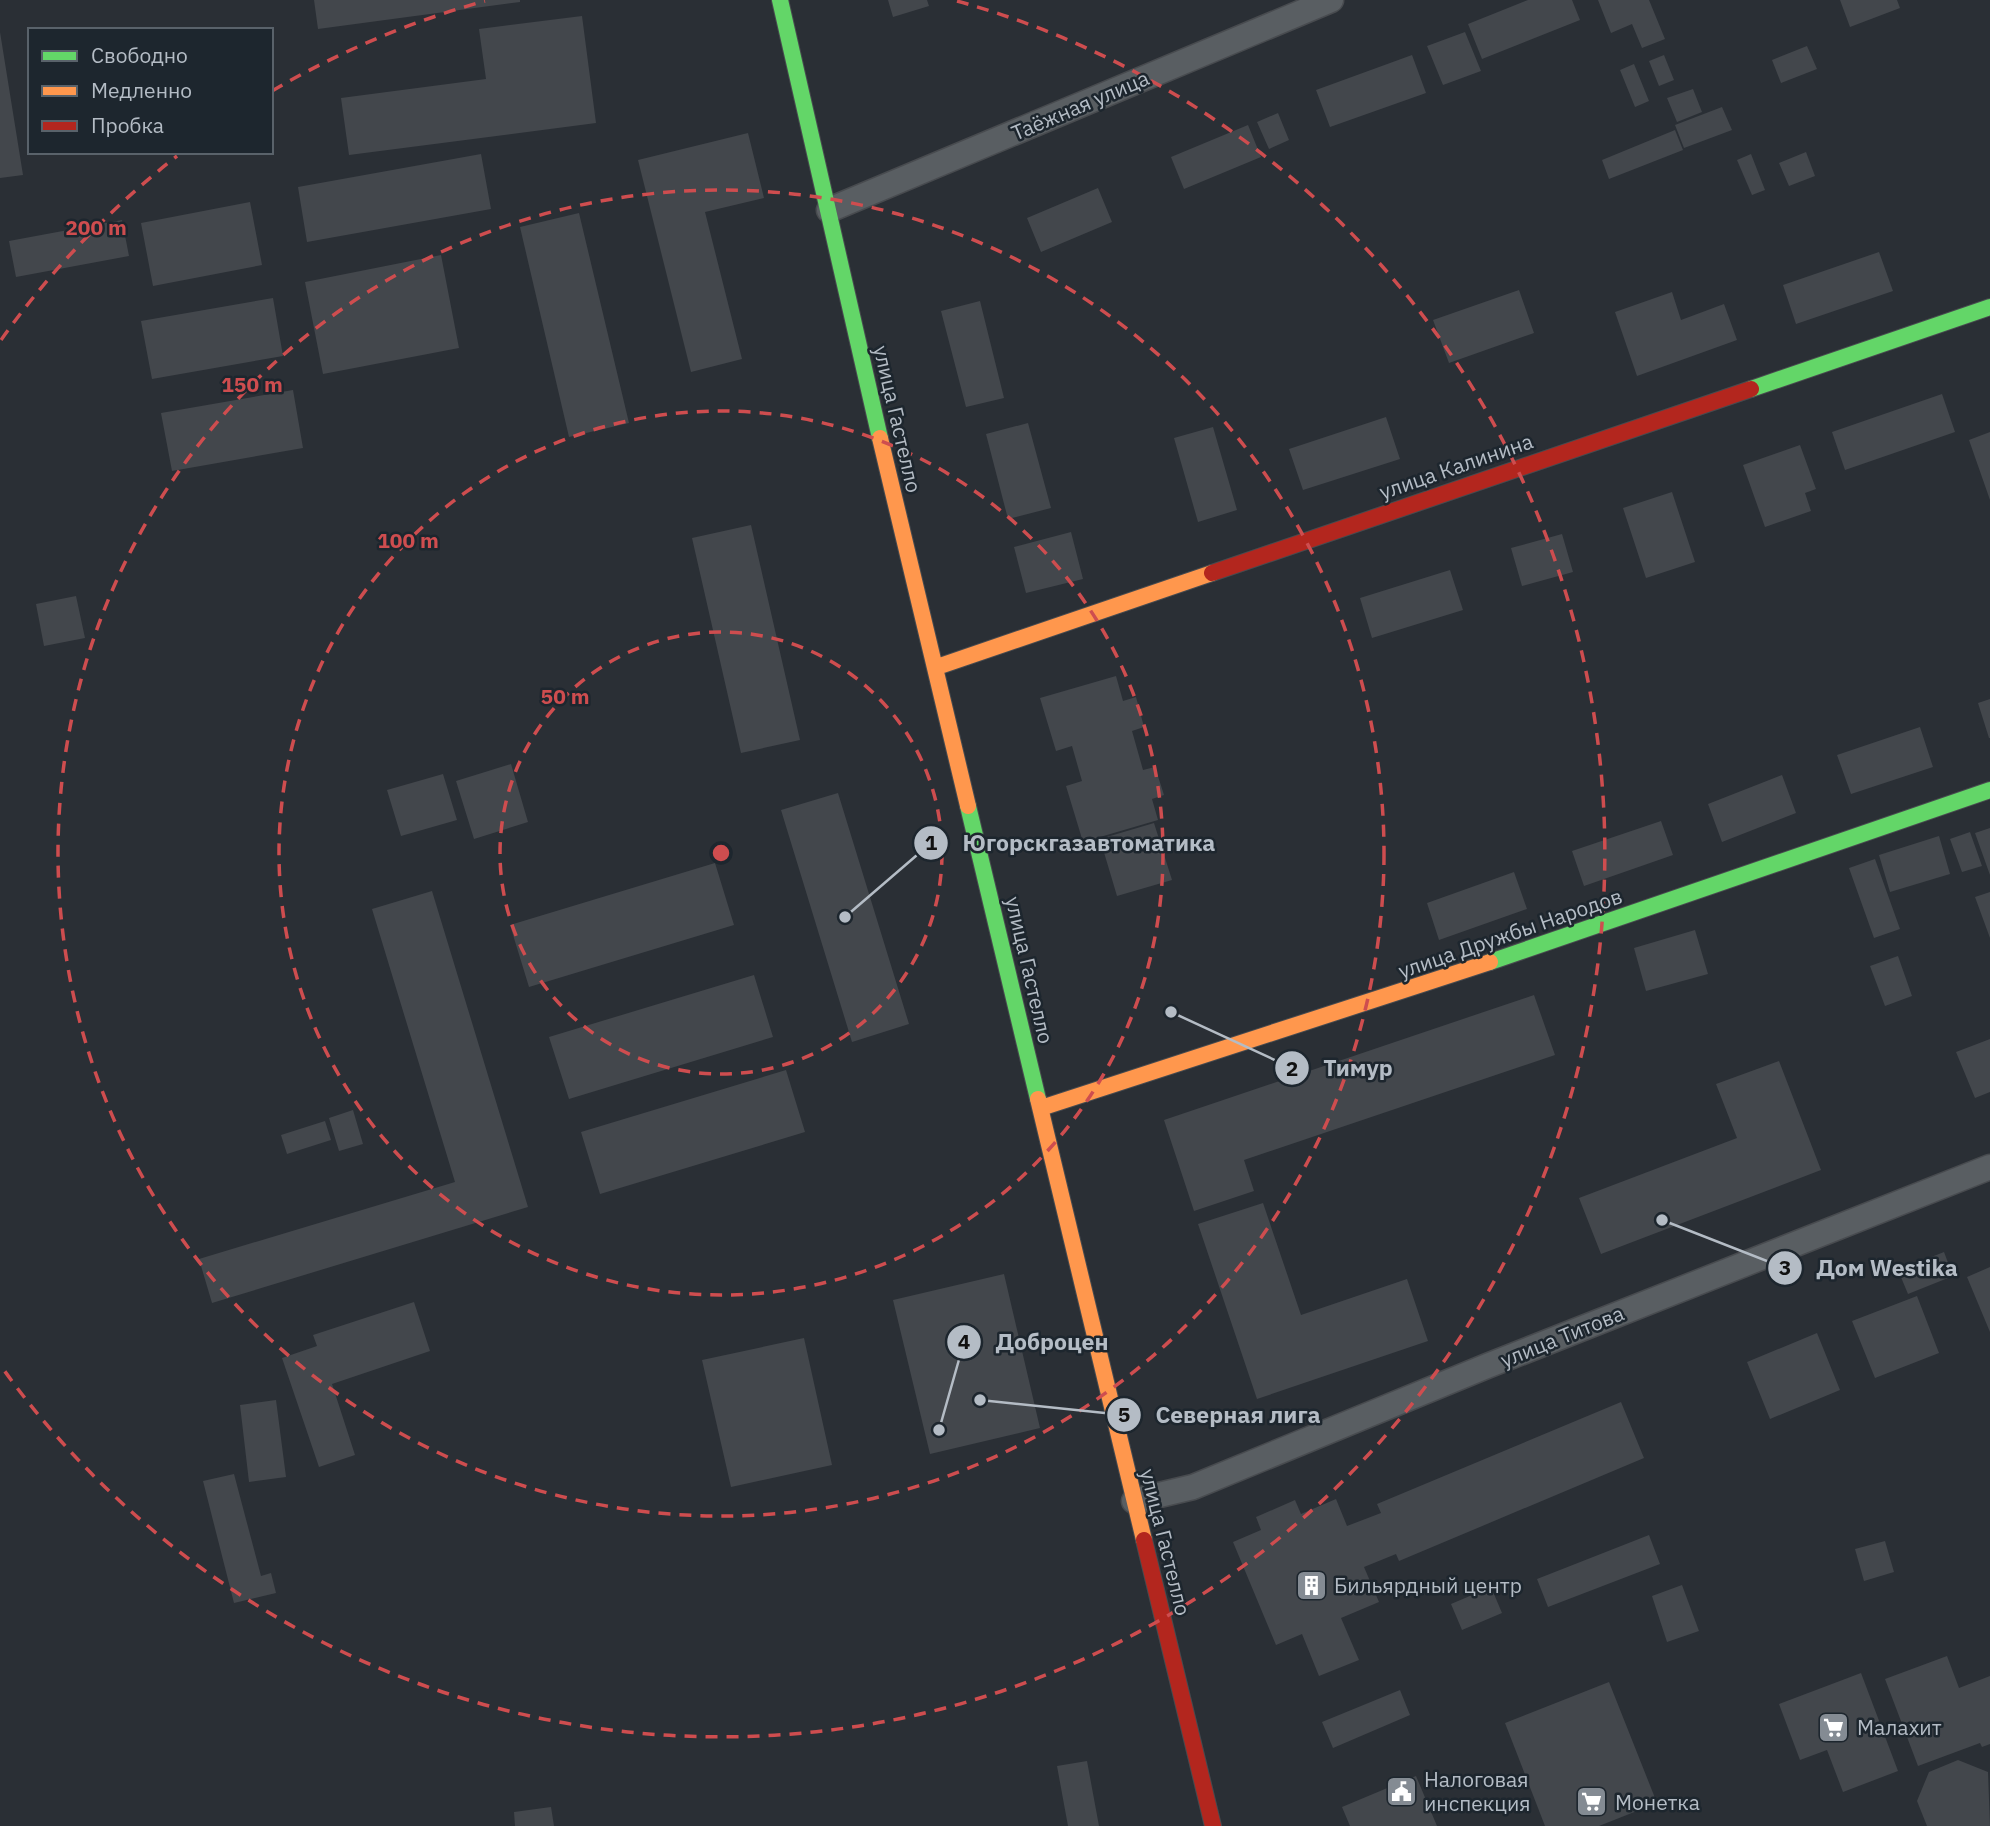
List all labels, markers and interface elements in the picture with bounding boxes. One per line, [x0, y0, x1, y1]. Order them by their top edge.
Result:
legend [28, 28, 273, 154]
text: Свободно [91, 41, 188, 69]
street label: Таёжная улица [1007, 63, 1153, 147]
text: Медленно [91, 76, 192, 104]
text: Пробка [91, 111, 164, 139]
text: 200 m [65, 213, 127, 241]
street label: улица Гастелло [867, 343, 929, 495]
text: 150 m [221, 370, 283, 398]
street label: улица Калинина [1375, 427, 1537, 505]
text: 100 m [377, 526, 439, 554]
text: 50 m [541, 682, 589, 710]
callout: Югорскгазавтоматика [914, 821, 1230, 865]
text: Югорскгазавтоматика [963, 827, 1215, 857]
text: 1 [925, 828, 938, 856]
centre of rings [709, 841, 733, 865]
street label: улица Дружбы Народов [1394, 881, 1626, 985]
street label: улица Гастелло [999, 894, 1061, 1046]
callout: Тимур [1274, 1046, 1406, 1090]
text: Тимур [1323, 1052, 1393, 1082]
text: 2 [1286, 1054, 1298, 1082]
callout: Дом Westika [1767, 1246, 1972, 1290]
text: Дом Westika [1816, 1252, 1958, 1282]
text: 3 [1779, 1253, 1791, 1281]
street label: улица Титова [1496, 1299, 1628, 1373]
callout: Доброцен [946, 1320, 1122, 1364]
text: Доброцен [996, 1326, 1108, 1356]
text: 4 [958, 1327, 970, 1355]
callout: Северная лига [1106, 1393, 1335, 1437]
text: Северная лига [1155, 1399, 1321, 1429]
text: 5 [1118, 1400, 1130, 1428]
street label: улица Гастелло [1134, 1466, 1198, 1618]
building icon: Бильярдный центр [1294, 1568, 1328, 1602]
place label: Бильярдный центр [1334, 1571, 1522, 1599]
supermarket icon: Малахит [1817, 1710, 1851, 1744]
place label: Малахит [1857, 1713, 1942, 1741]
place label: Налоговая инспекция [1424, 1765, 1531, 1817]
public building icon: Налоговая инспекция [1384, 1774, 1418, 1808]
supermarket icon: Монетка [1575, 1785, 1609, 1819]
place label: Монетка [1615, 1788, 1700, 1816]

